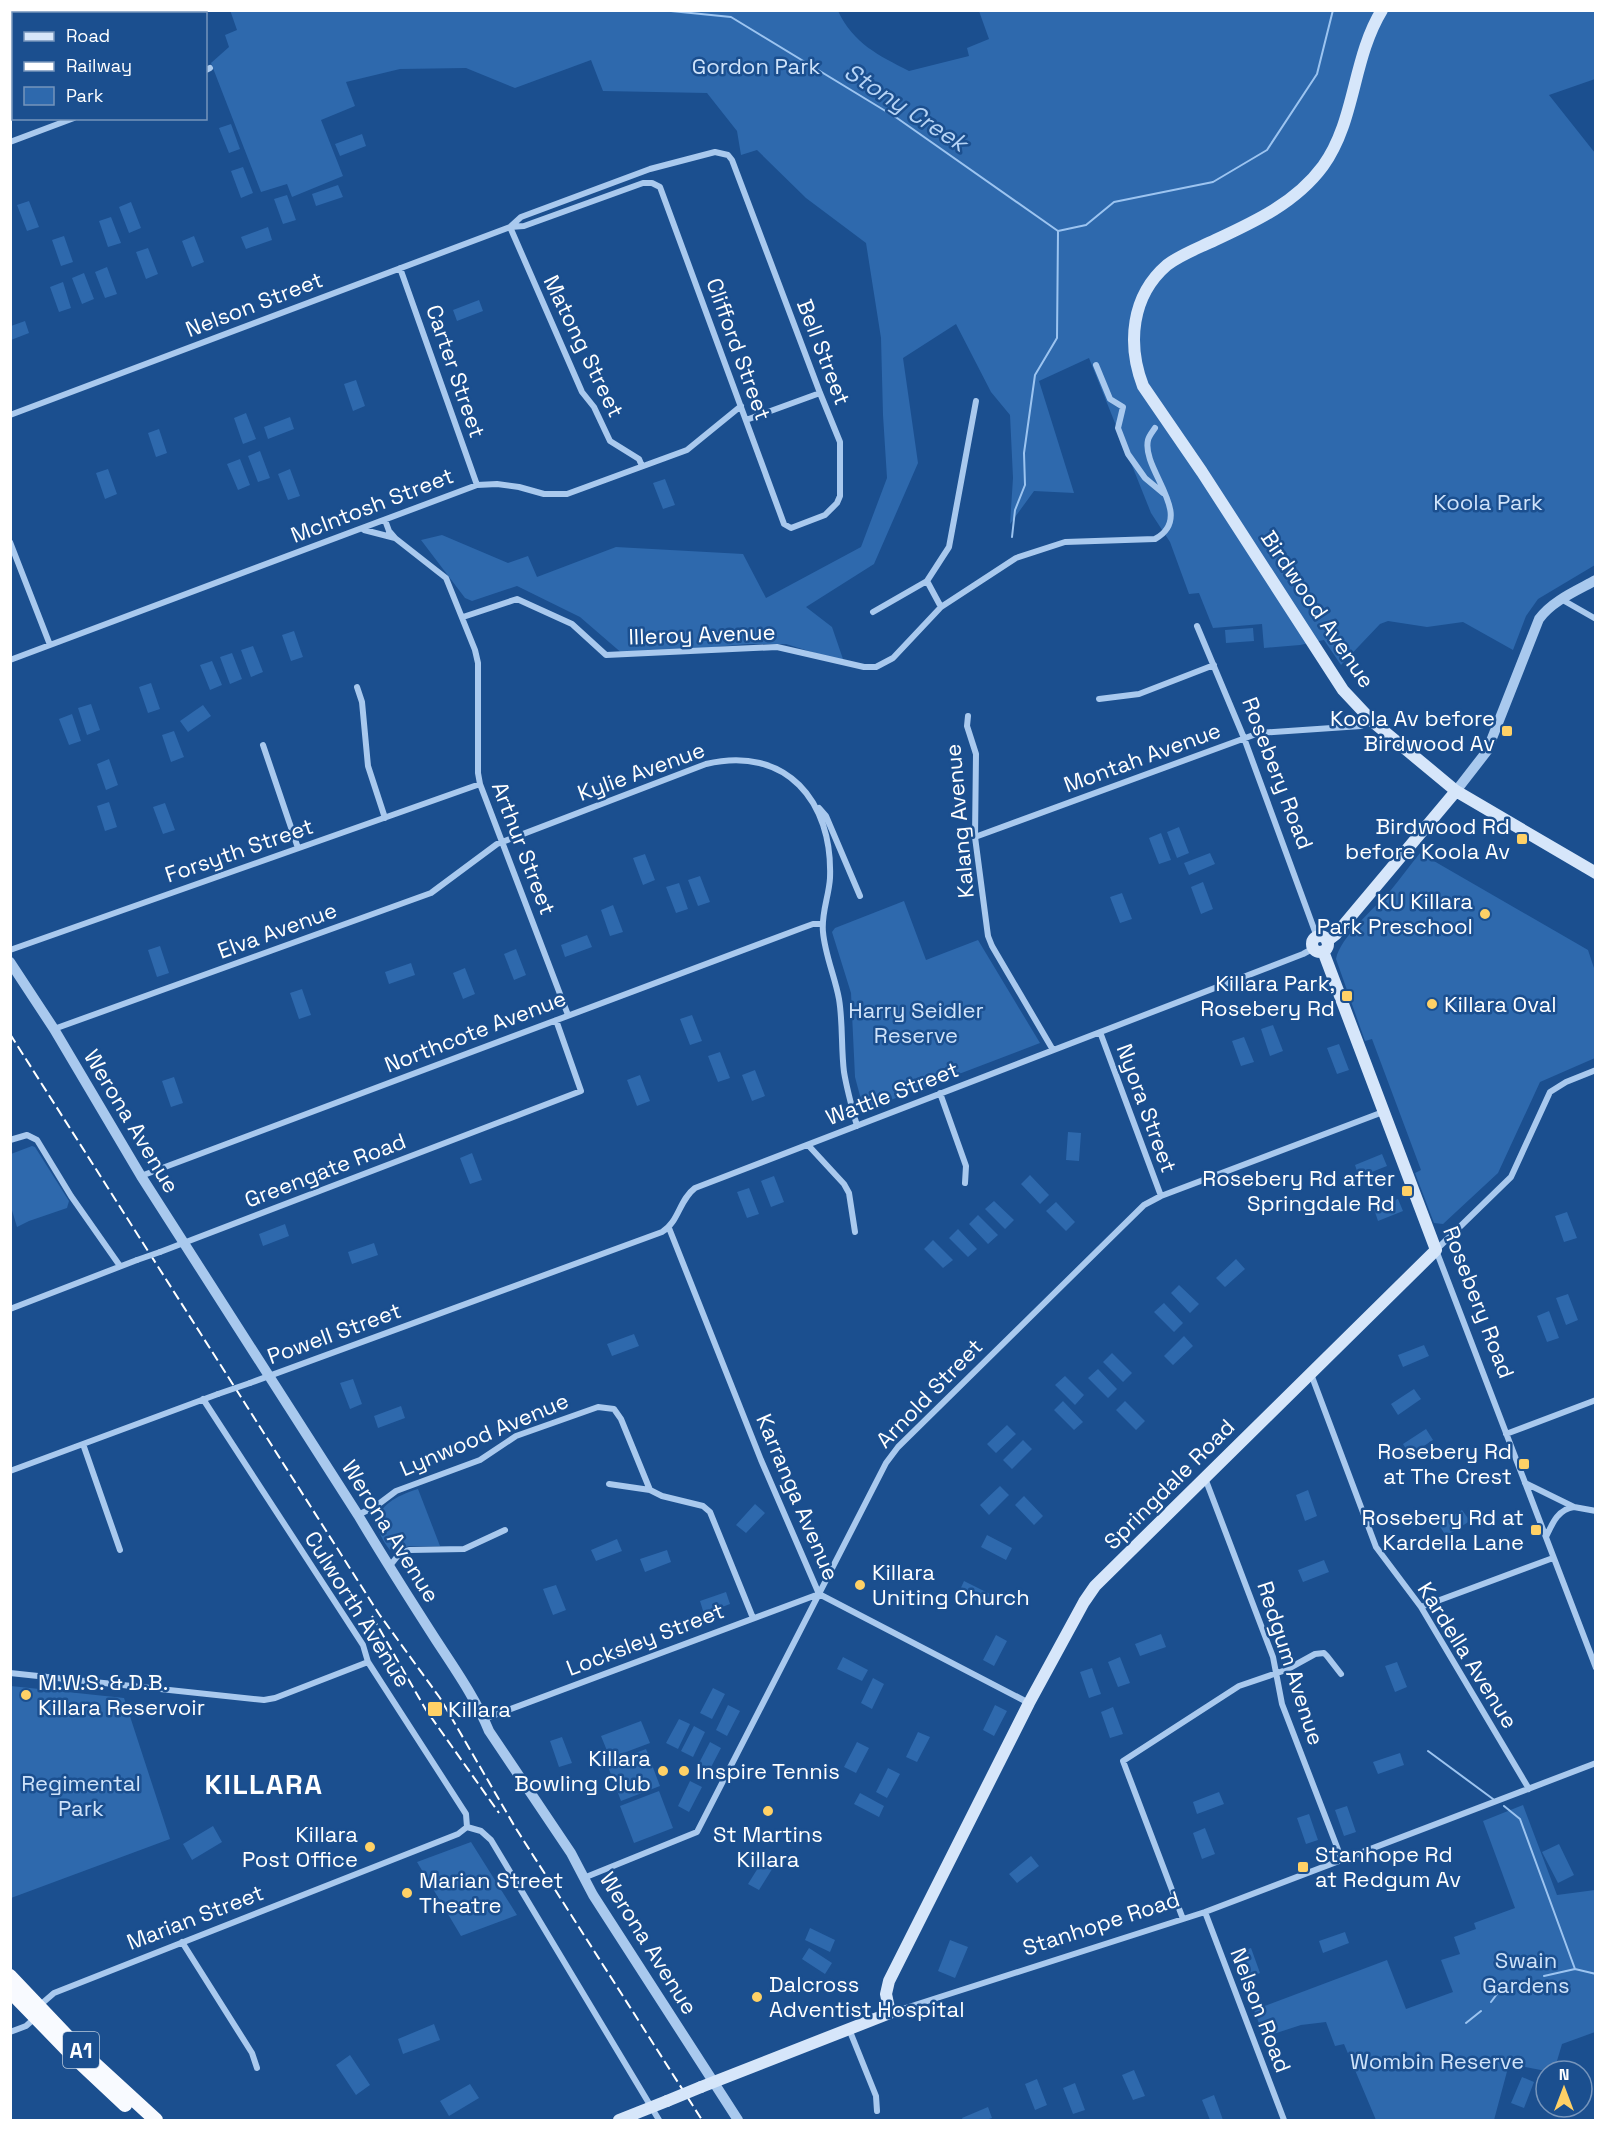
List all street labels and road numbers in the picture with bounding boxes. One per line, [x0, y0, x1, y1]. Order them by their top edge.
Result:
street label: Nelson Street [181, 265, 327, 343]
street label: Matong Street [537, 270, 631, 422]
street label: Clifford Street [700, 274, 778, 424]
street label: Bell Street [791, 295, 857, 409]
street label: Carter Street [420, 301, 492, 441]
street label: McIntosh Street [287, 461, 457, 549]
street label: Birdwood Avenue [1255, 525, 1381, 693]
street label: Illeroy Avenue [628, 617, 776, 651]
street label: Rosebery Road [1236, 693, 1320, 853]
street label: Montah Avenue [1060, 716, 1224, 798]
street label: Kylie Avenue [573, 735, 709, 807]
street label: Kalang Avenue [938, 743, 980, 899]
street label: Arthur Street [486, 778, 562, 918]
street label: Forsyth Street [161, 812, 317, 888]
street label: Elva Avenue [213, 895, 341, 965]
street label: Northcote Avenue [380, 983, 570, 1079]
street label: Nyora Street [1111, 1040, 1183, 1176]
street label: Werona Avenue [78, 1044, 186, 1198]
street label: Wattle Street [822, 1055, 962, 1131]
street label: Greengate Road [240, 1126, 410, 1214]
street label: Rosebery Road [1437, 1222, 1521, 1382]
street label: Powell Street [263, 1296, 405, 1370]
street label: Arnold Street [870, 1332, 988, 1454]
street label: Lynwood Avenue [395, 1386, 573, 1482]
street label: Karranga Avenue [750, 1409, 846, 1585]
street label: Springdale Road [1098, 1413, 1240, 1555]
street label: Werona Avenue [336, 1455, 446, 1607]
street label: Culworth Avenue [299, 1526, 417, 1692]
street label: Kardella Avenue [1412, 1576, 1524, 1734]
street label: Redgum Avenue [1251, 1578, 1331, 1748]
street label: Locksley Street [562, 1596, 728, 1682]
street label: Werona Avenue [594, 1867, 704, 2019]
street label: Marian Street [123, 1878, 267, 1956]
street label: Stanhope Road [1019, 1884, 1183, 1962]
street label: Nelson Road [1224, 1944, 1298, 2076]
road number: A1 [63, 2032, 99, 2068]

